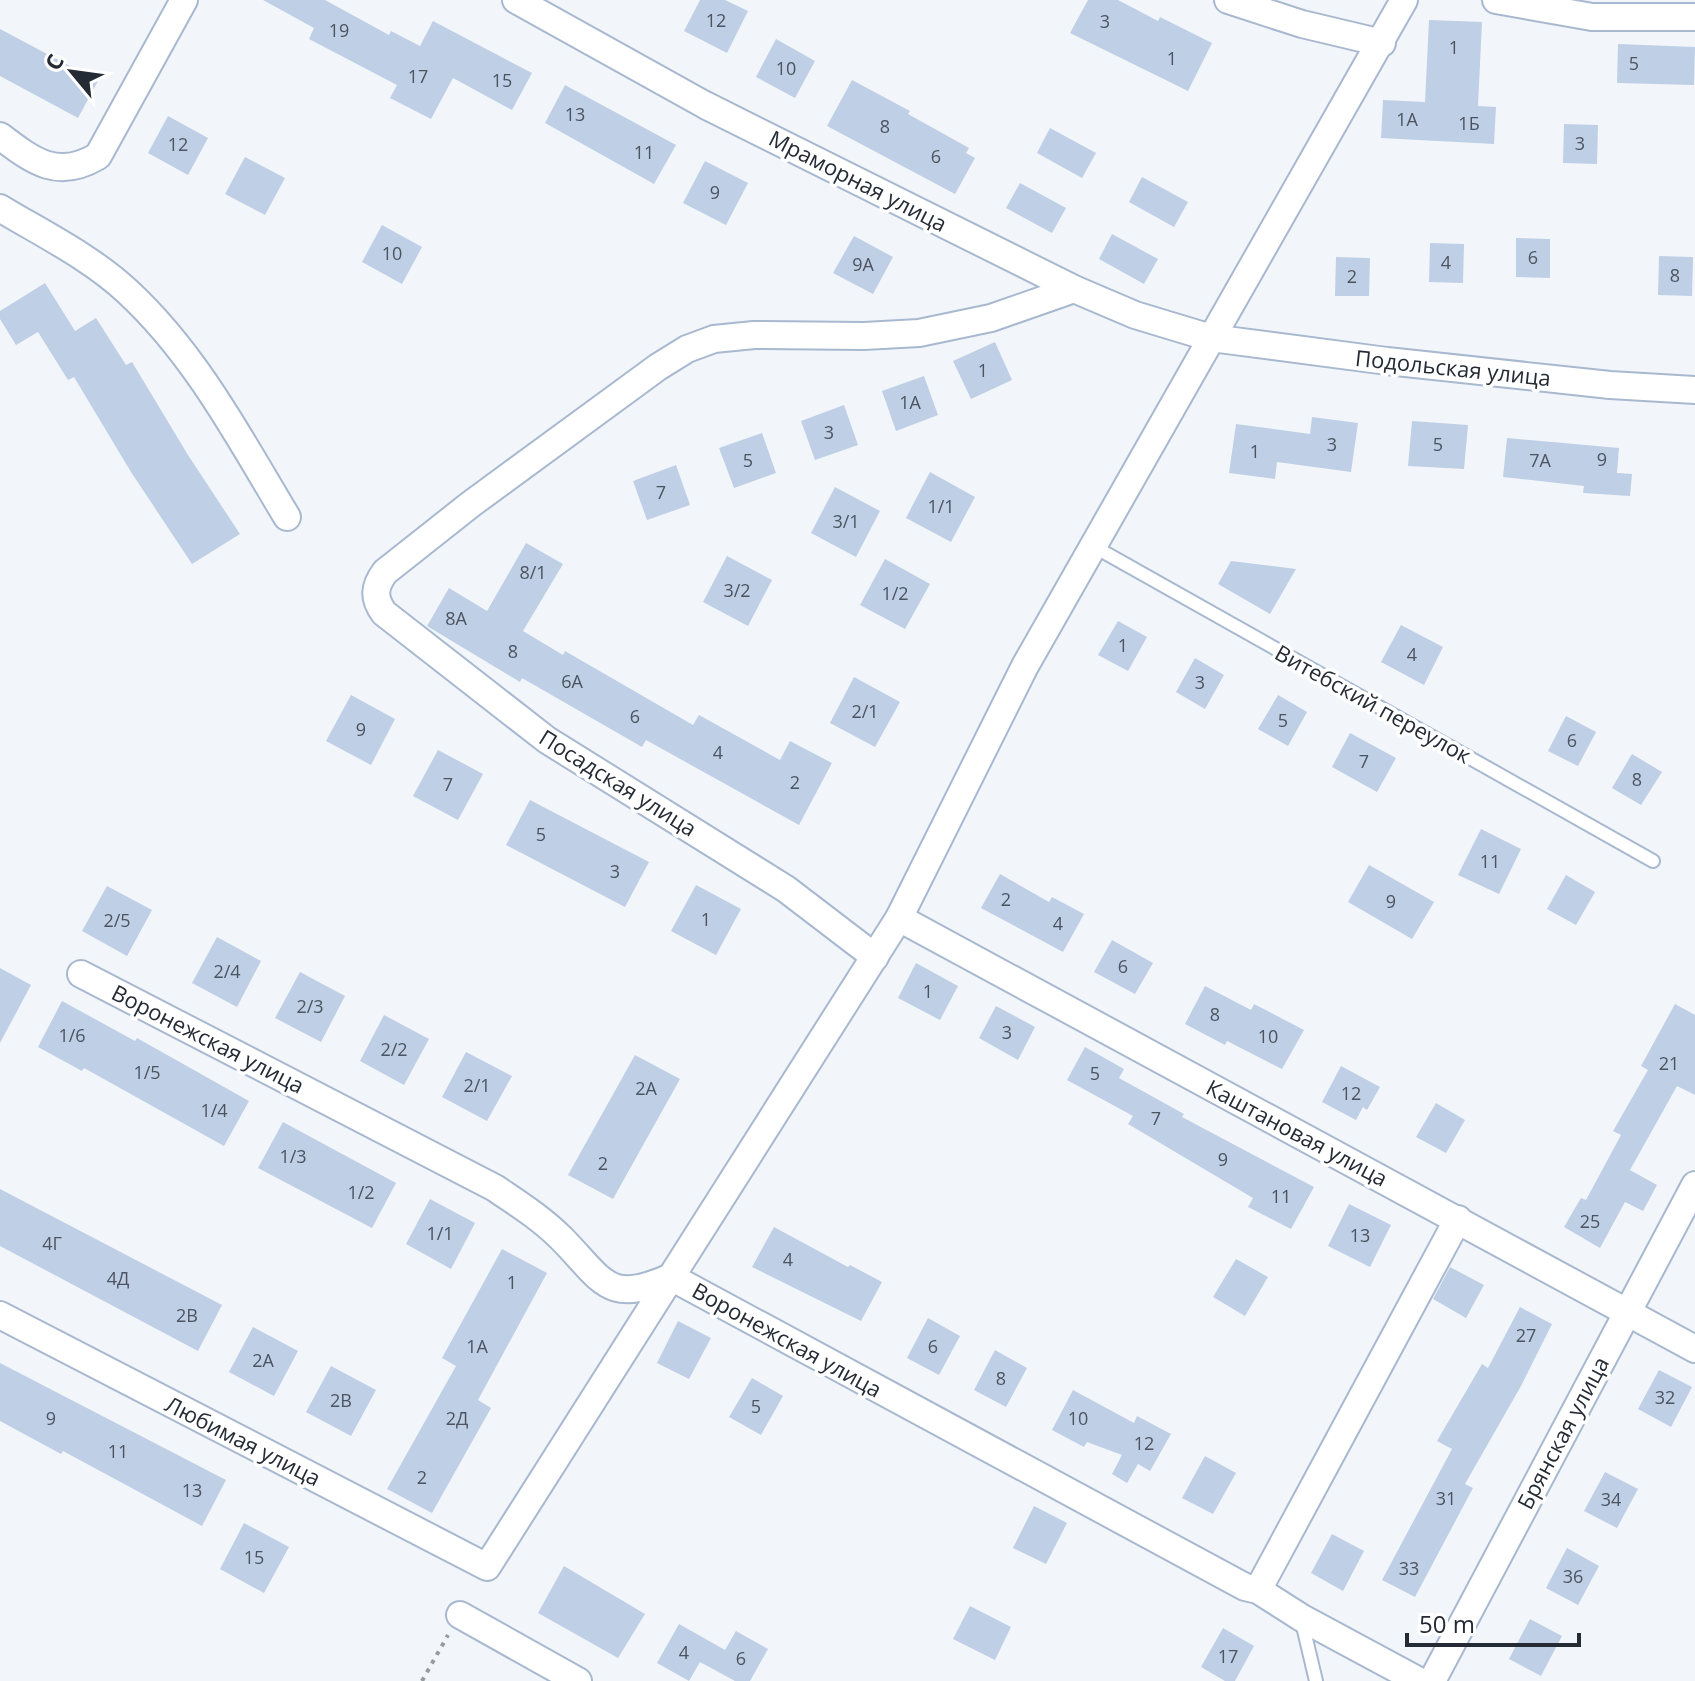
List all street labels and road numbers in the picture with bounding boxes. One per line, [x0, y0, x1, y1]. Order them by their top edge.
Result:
street label: Мраморная улица [764, 122, 953, 238]
street label: Подольская улица [1354, 342, 1552, 392]
street label: Витебский переулок [1270, 637, 1477, 770]
street label: Посадская улица [534, 722, 703, 843]
street label: Воронежская улица [107, 977, 310, 1100]
street label: Каштановая улица [1202, 1072, 1393, 1193]
street label: Воронежская улица [687, 1275, 888, 1404]
street label: Брянская улица [1509, 1351, 1615, 1514]
street label: Любимая улица [161, 1388, 326, 1492]

